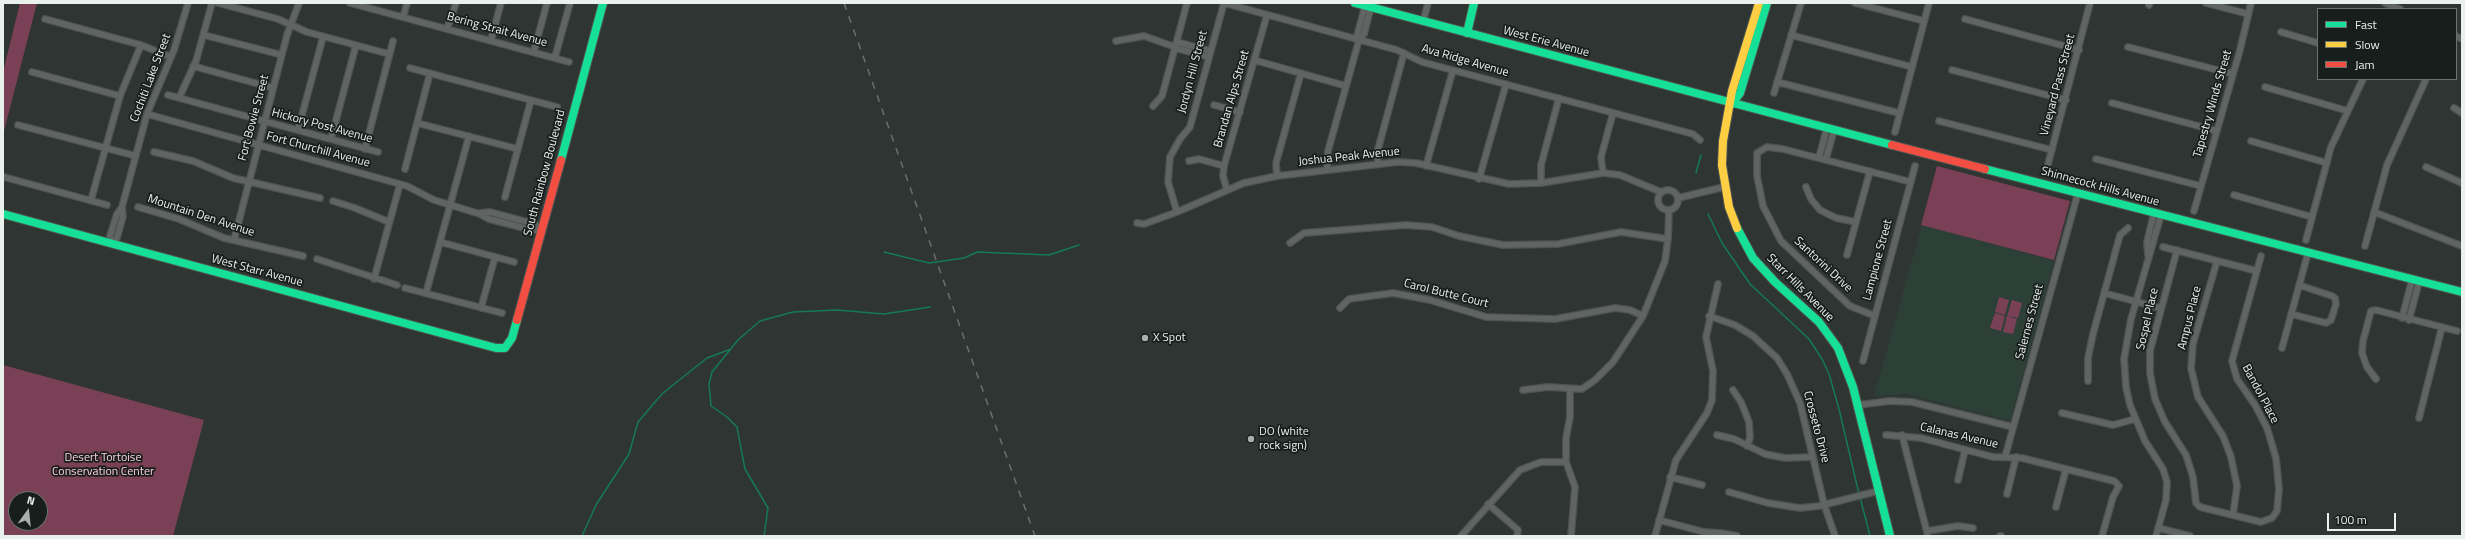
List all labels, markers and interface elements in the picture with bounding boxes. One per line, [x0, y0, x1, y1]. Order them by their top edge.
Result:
legend [2317, 8, 2457, 80]
street label: Bering Strait Avenue [445, 10, 549, 50]
text: Fast [2355, 15, 2377, 34]
street label: West Erie Avenue [1501, 24, 1591, 60]
street label: Jordyn Hill Street [1175, 29, 1211, 115]
street label: Cochiti Lake Street [128, 32, 174, 124]
street label: Vineyard Pass Street [2038, 33, 2078, 137]
text: Slow [2355, 35, 2380, 54]
street label: Ava Ridge Avenue [1420, 42, 1510, 80]
street label: Brandan Alps Street [1211, 49, 1253, 149]
street label: Tapestry Winds Street [2191, 49, 2235, 159]
text: Jam [2355, 55, 2375, 74]
street label: Fort Bowie Street [236, 73, 272, 163]
street label: Hickory Post Avenue [270, 106, 374, 146]
street label: South Rainbow Boulevard [521, 108, 569, 238]
street label: Fort Churchill Avenue [265, 129, 371, 171]
street label: Joshua Peak Avenue [1298, 145, 1400, 169]
street label: Shinnecock Hills Avenue [2039, 164, 2161, 210]
street label: Mountain Den Avenue [146, 192, 256, 240]
street label: Lampione Street [1860, 218, 1896, 302]
street label: Santorini Drive [1791, 234, 1855, 296]
street label: Starr Hills Avenue [1763, 251, 1837, 325]
street label: West Starr Avenue [210, 252, 304, 290]
street label: Carol Butte Court [1402, 277, 1490, 311]
street label: Salernes Street [2013, 283, 2047, 361]
street label: Ampus Place [2175, 285, 2205, 351]
street label: Sospel Place [2134, 287, 2162, 351]
place label: X Spot [1153, 331, 1186, 345]
marker: X Spot [1140, 333, 1150, 343]
street label: Bandol Place [2238, 362, 2282, 426]
street label: Crosseto Drive [1800, 390, 1832, 464]
street label: Calanas Avenue [1919, 420, 1999, 452]
place label: DO (white rock sign) [1259, 425, 1309, 453]
marker: DO (white rock sign) [1246, 434, 1256, 444]
park label: Desert Tortoise Conservation Center [52, 451, 154, 479]
north arrow [8, 491, 48, 531]
text: N [25, 492, 37, 509]
scale bar [2329, 505, 2398, 531]
text: 100 m [2334, 510, 2367, 529]

